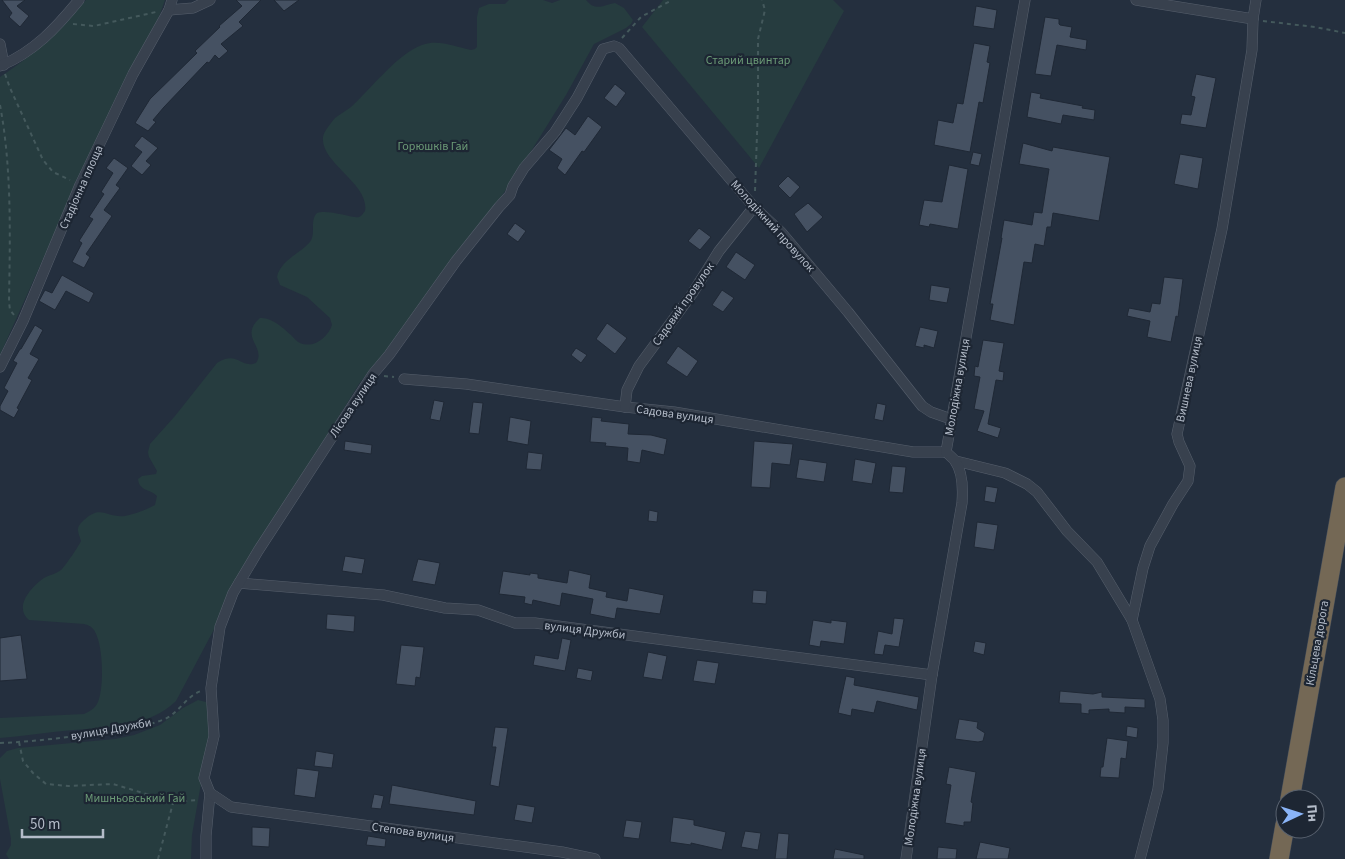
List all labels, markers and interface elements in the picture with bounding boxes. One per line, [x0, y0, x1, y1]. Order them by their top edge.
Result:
park label: Старий цвинтар [706, 52, 791, 69]
park label: Горюшків Гай [398, 138, 468, 155]
street label: Стадіонна площа [55, 142, 108, 232]
street label: Молодіжний провулок [727, 177, 819, 276]
street label: Садовий провулок [648, 259, 719, 349]
street label: Вишнева вулиця [1172, 334, 1207, 424]
street label: Молодіжна вулиця [941, 337, 974, 437]
street label: Лісова вулиця [326, 370, 381, 441]
street label: Садова вулиця [635, 401, 715, 428]
street label: Кільцева дорога [1302, 599, 1333, 687]
street label: вулиця Дружби [543, 617, 626, 644]
street label: вулиця Дружби [69, 714, 153, 745]
street label: Молодіжна вулиця [900, 747, 931, 847]
north arrow [1275, 789, 1325, 839]
park label: Мишньовський Гай [85, 790, 185, 807]
text: Пн [1301, 804, 1323, 823]
scale bar [22, 806, 104, 838]
text: 50 m [30, 814, 60, 835]
street label: Степова вулиця [371, 818, 455, 847]

